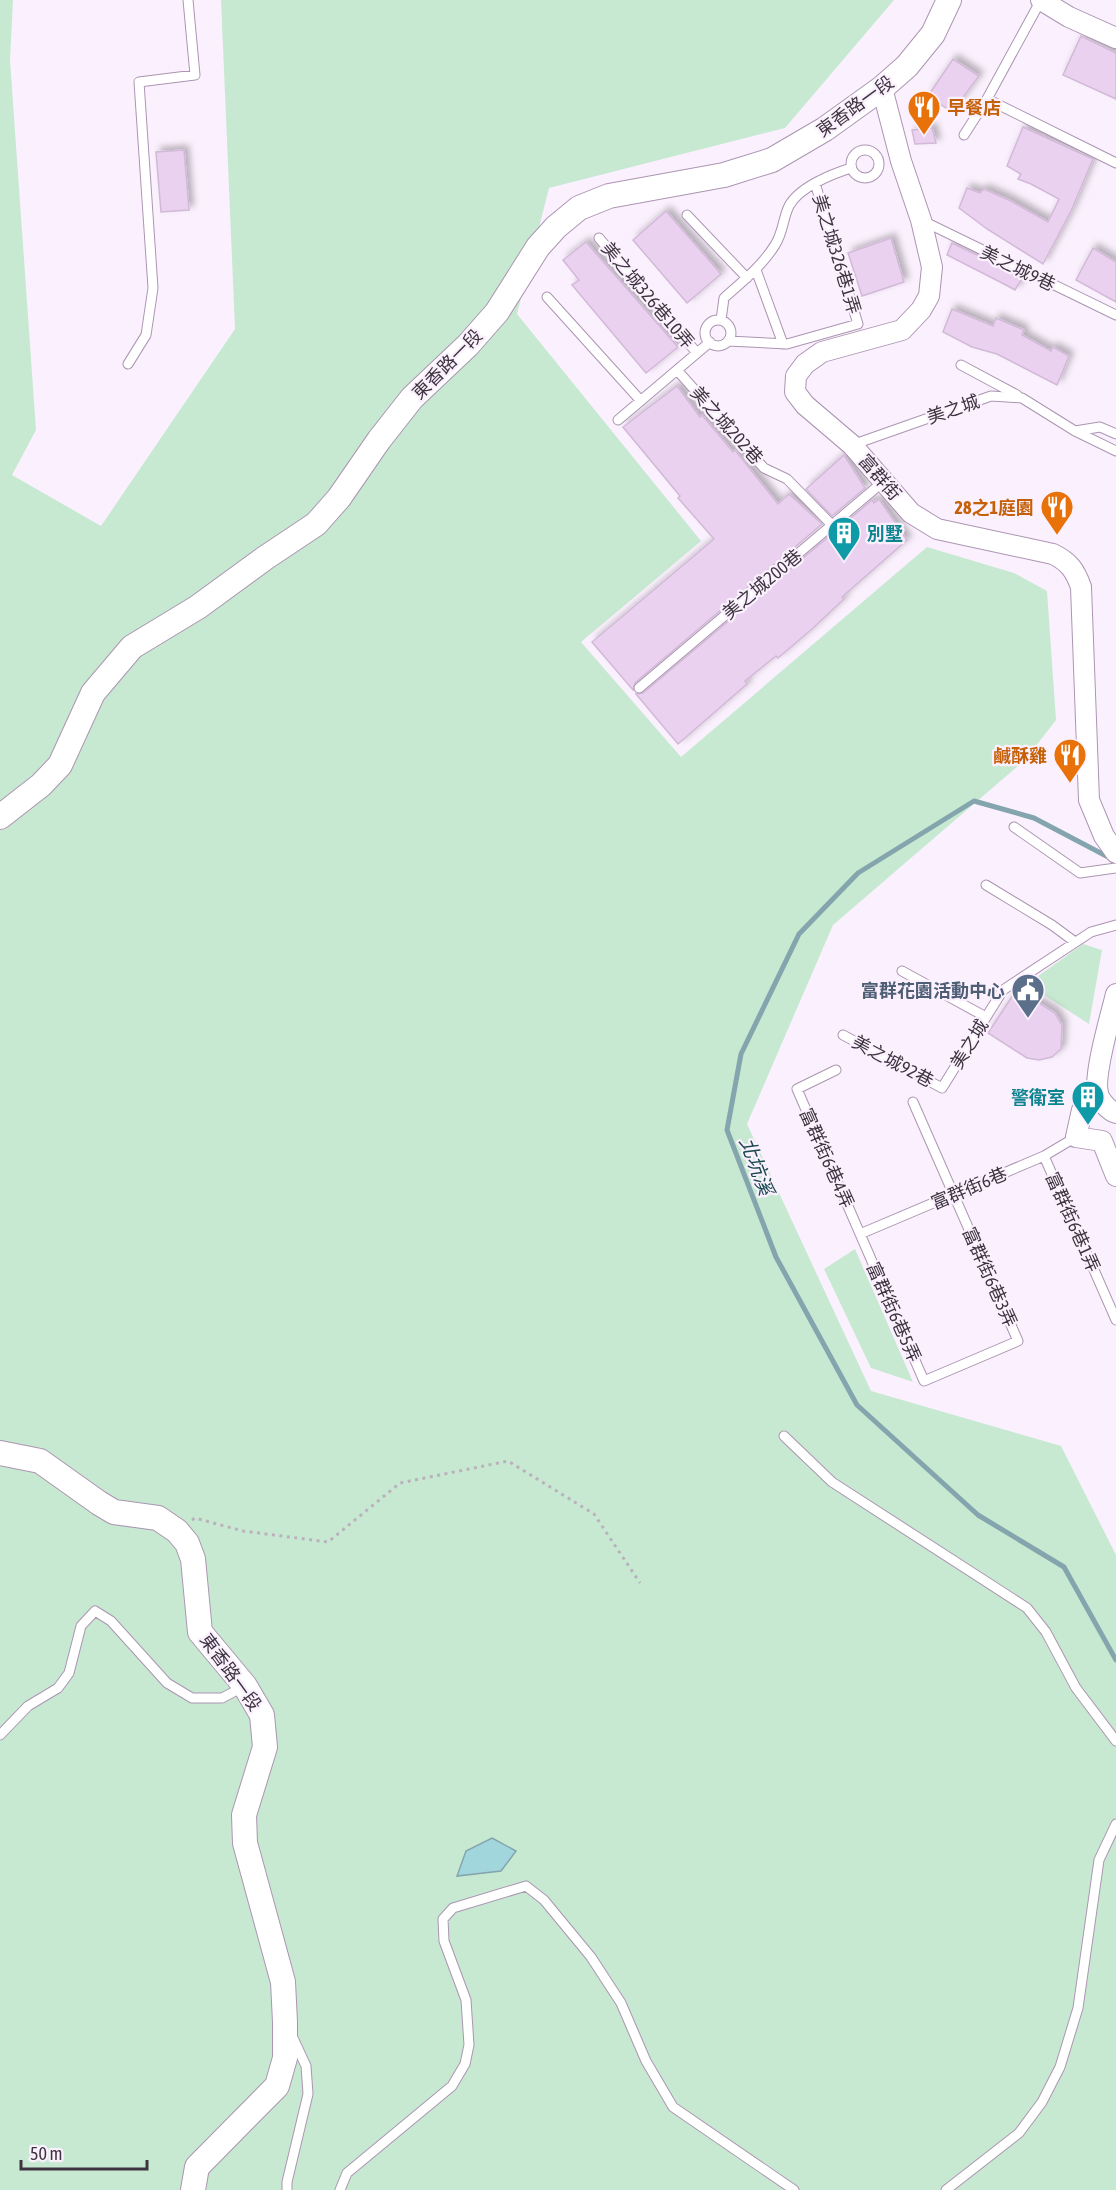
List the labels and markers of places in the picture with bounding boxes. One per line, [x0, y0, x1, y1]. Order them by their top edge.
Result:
restaurant icon: 早餐店 [906, 89, 942, 136]
place label: 早餐店 [947, 97, 1001, 118]
restaurant icon: 28之1庭園 [1039, 489, 1075, 536]
place label: 28之1庭園 [955, 497, 1034, 518]
building icon: 別墅 [826, 515, 862, 562]
place label: 別墅 [867, 523, 903, 544]
restaurant icon: 鹹酥雞 [1052, 737, 1088, 784]
place label: 鹹酥雞 [993, 745, 1047, 766]
public building icon: 富群花園活動中心 [1010, 972, 1046, 1019]
place label: 富群花園活動中心 [861, 980, 1005, 1001]
building icon: 警衛室 [1070, 1079, 1106, 1126]
place label: 警衛室 [1011, 1087, 1065, 1108]

